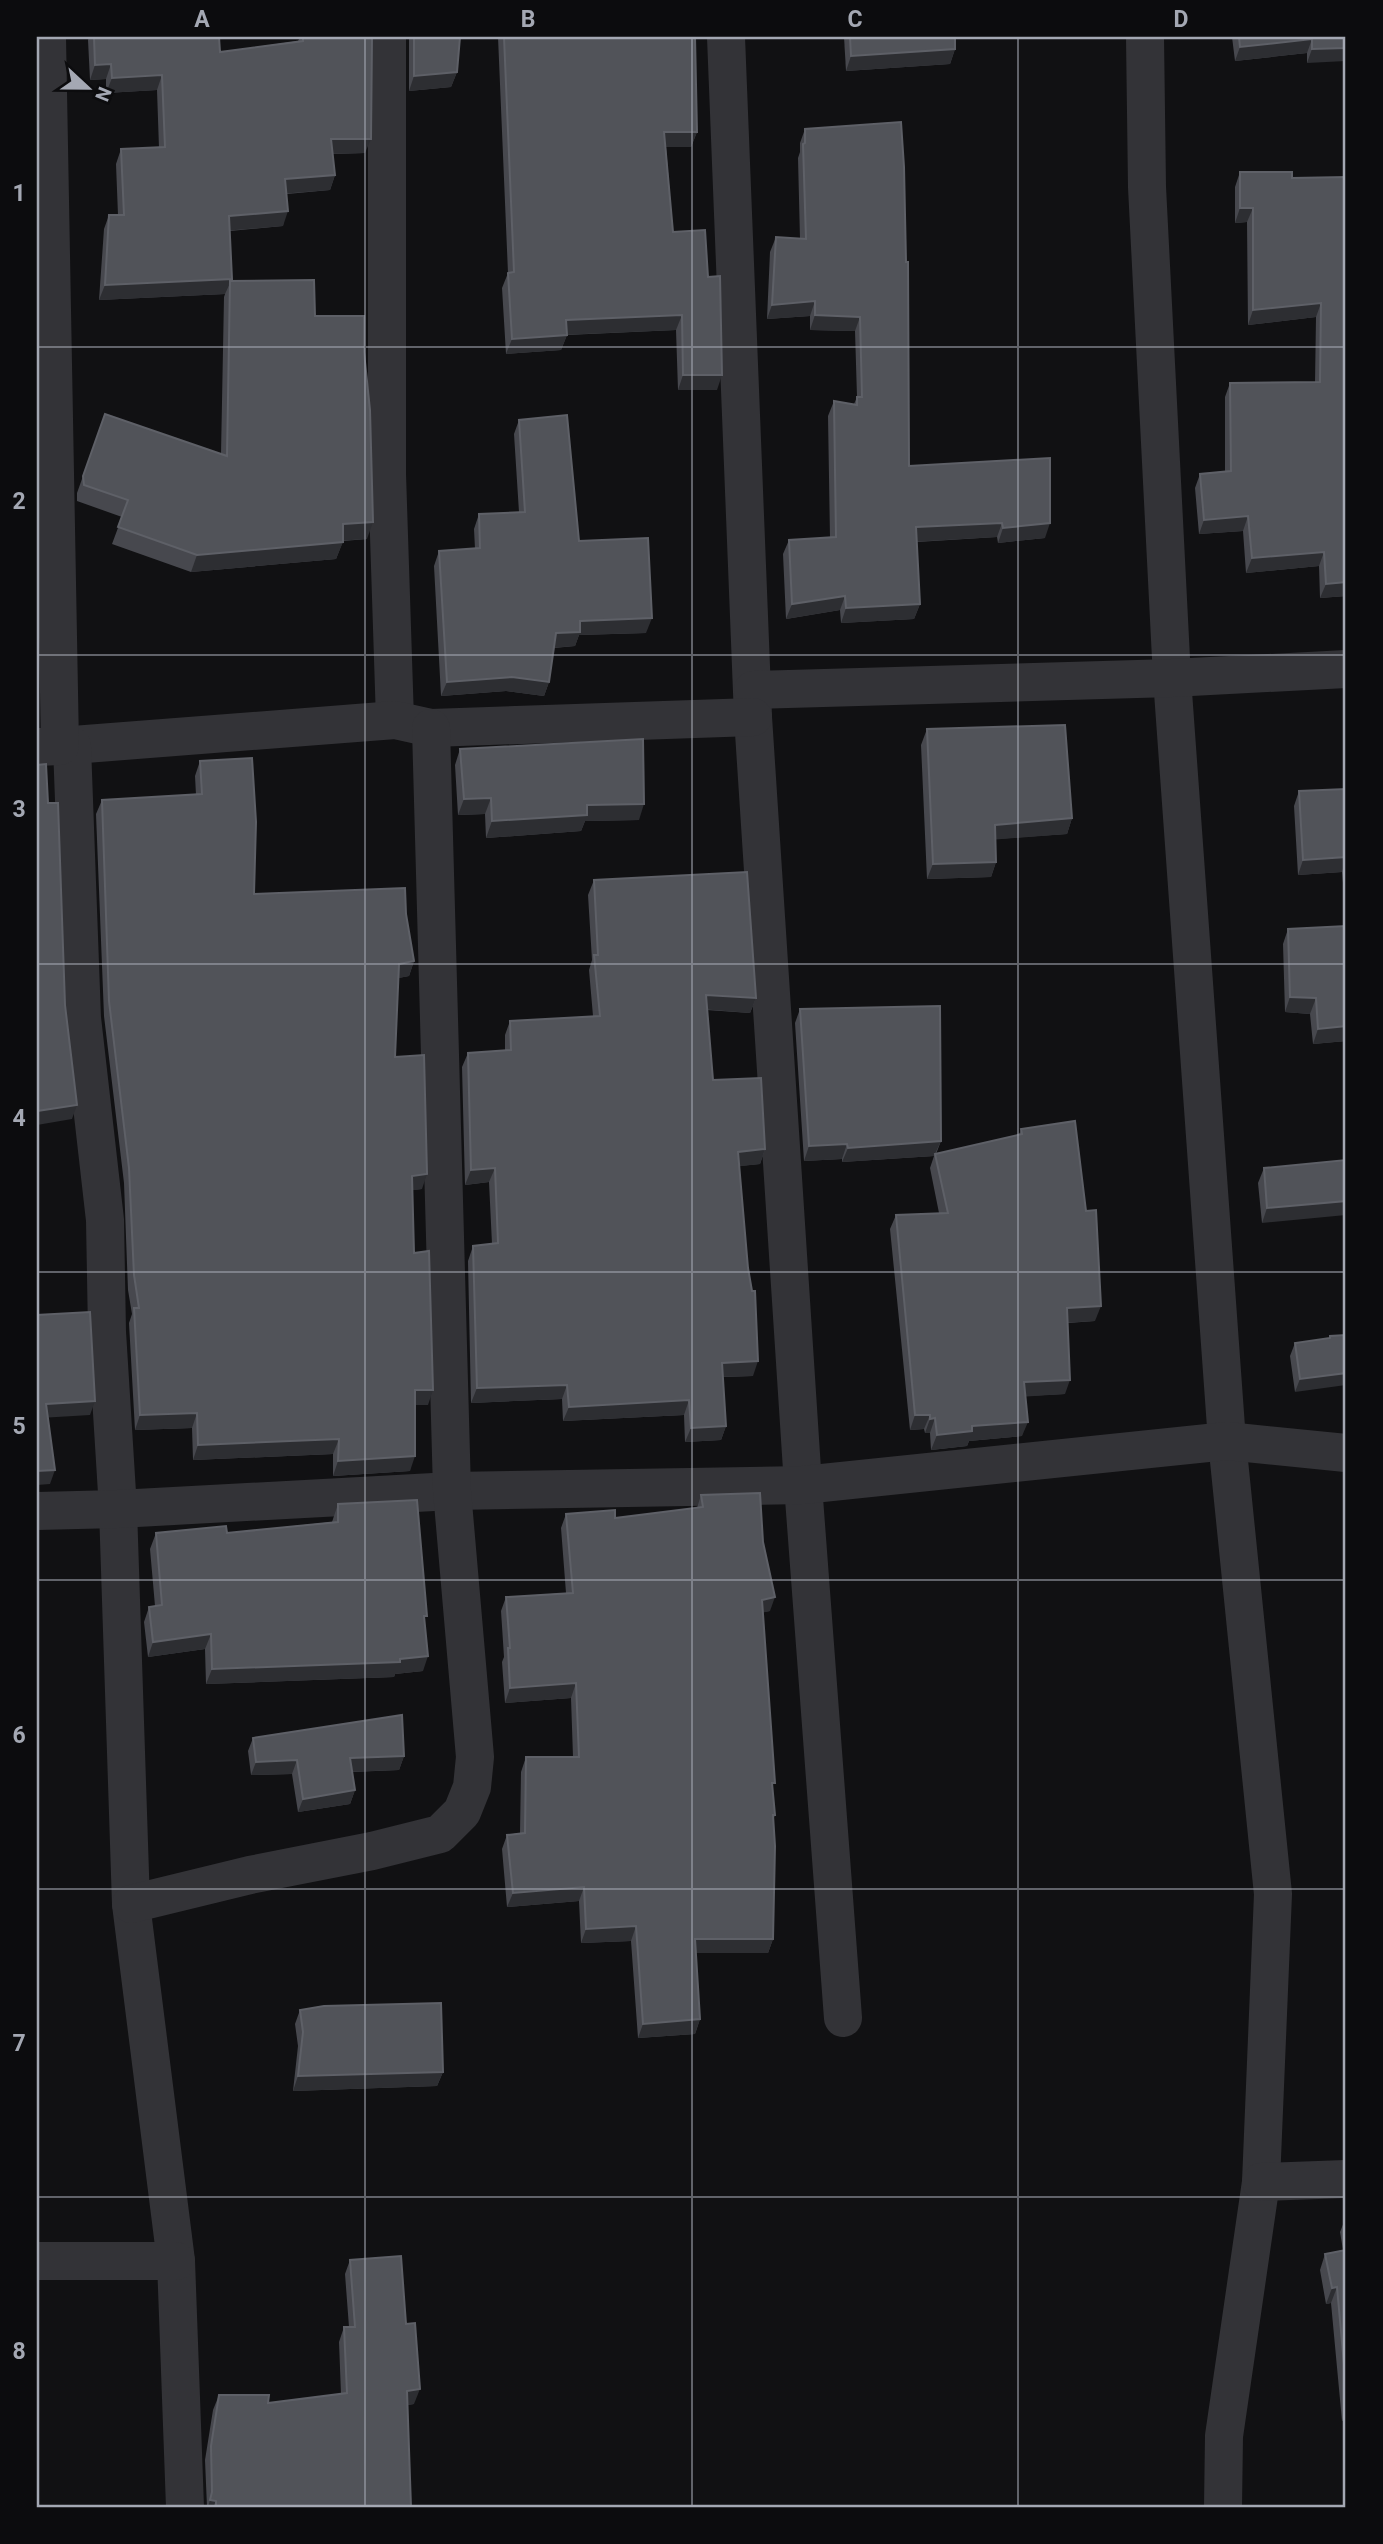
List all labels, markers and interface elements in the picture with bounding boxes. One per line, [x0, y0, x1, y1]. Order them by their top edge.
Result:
text: A [194, 6, 210, 33]
text: B [521, 6, 535, 33]
text: C [847, 6, 863, 33]
text: D [1174, 6, 1188, 33]
north arrow [52, 52, 122, 122]
text: N [90, 84, 116, 105]
text: 1 [12, 180, 26, 207]
text: 2 [12, 488, 26, 515]
text: 3 [12, 796, 26, 823]
text: 4 [12, 1105, 26, 1132]
text: 5 [12, 1413, 26, 1440]
text: 6 [12, 1722, 26, 1749]
text: 7 [12, 2030, 26, 2057]
text: 8 [12, 2338, 26, 2365]

